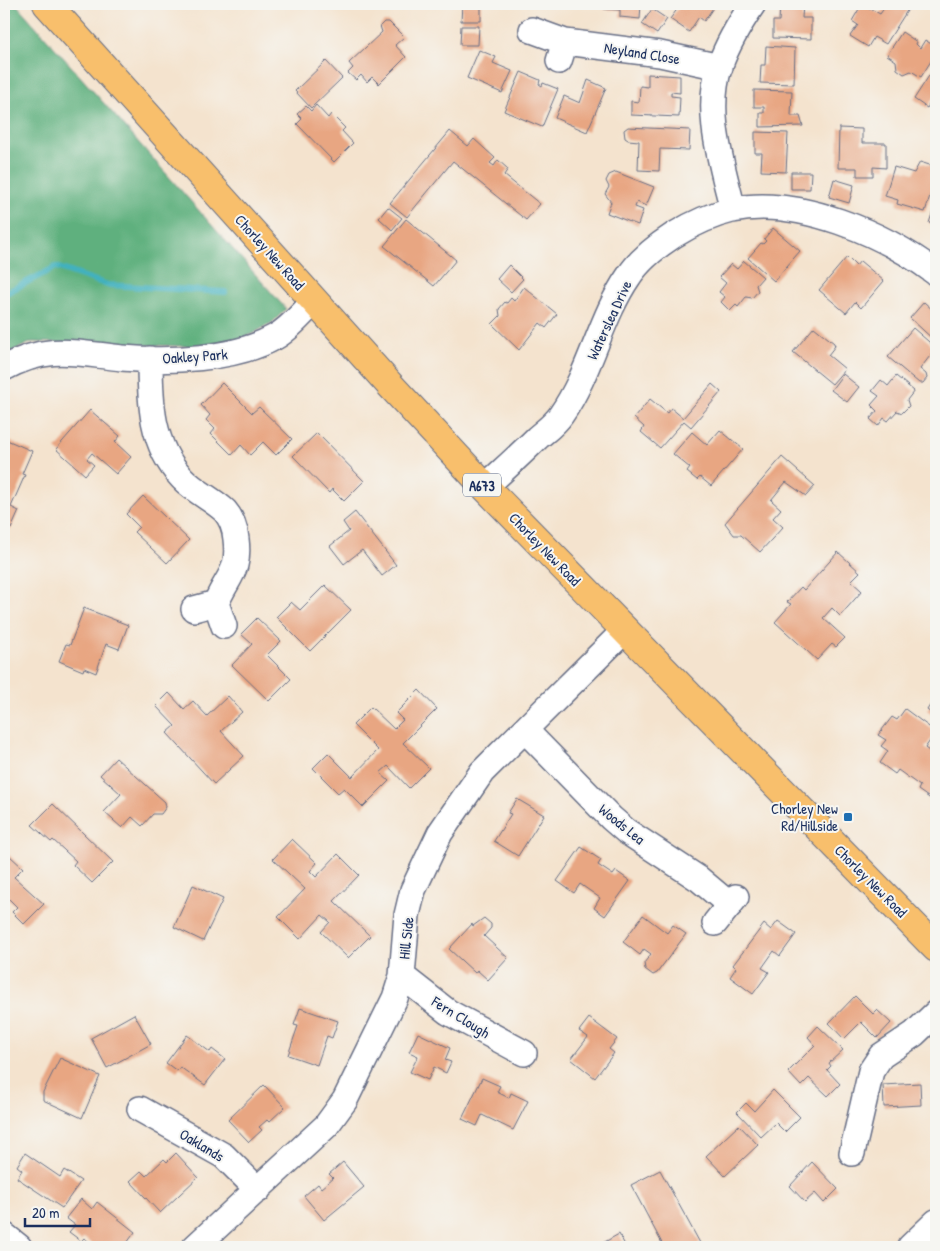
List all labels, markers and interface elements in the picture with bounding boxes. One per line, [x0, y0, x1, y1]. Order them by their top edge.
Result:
street label: Neyland Close [603, 37, 681, 69]
street label: Chorley New Road [230, 210, 310, 294]
street label: Waterslea Drive [581, 277, 637, 363]
street label: Oakley Park [162, 343, 228, 369]
road number: A673 [463, 474, 501, 496]
street label: Chorley New Road [504, 508, 586, 591]
place label: Chorley New Rd/Hillside [771, 798, 838, 836]
street label: Woods Lea [594, 799, 650, 849]
marker: Chorley New Rd/Hillside [842, 811, 854, 823]
street label: Chorley New Road [830, 840, 912, 922]
street label: Hill Side [393, 916, 419, 960]
street label: Fern Clough [427, 990, 494, 1043]
street label: Oaklands [176, 1123, 228, 1167]
scale bar [25, 1196, 90, 1228]
text: 20 m [32, 1202, 59, 1223]

